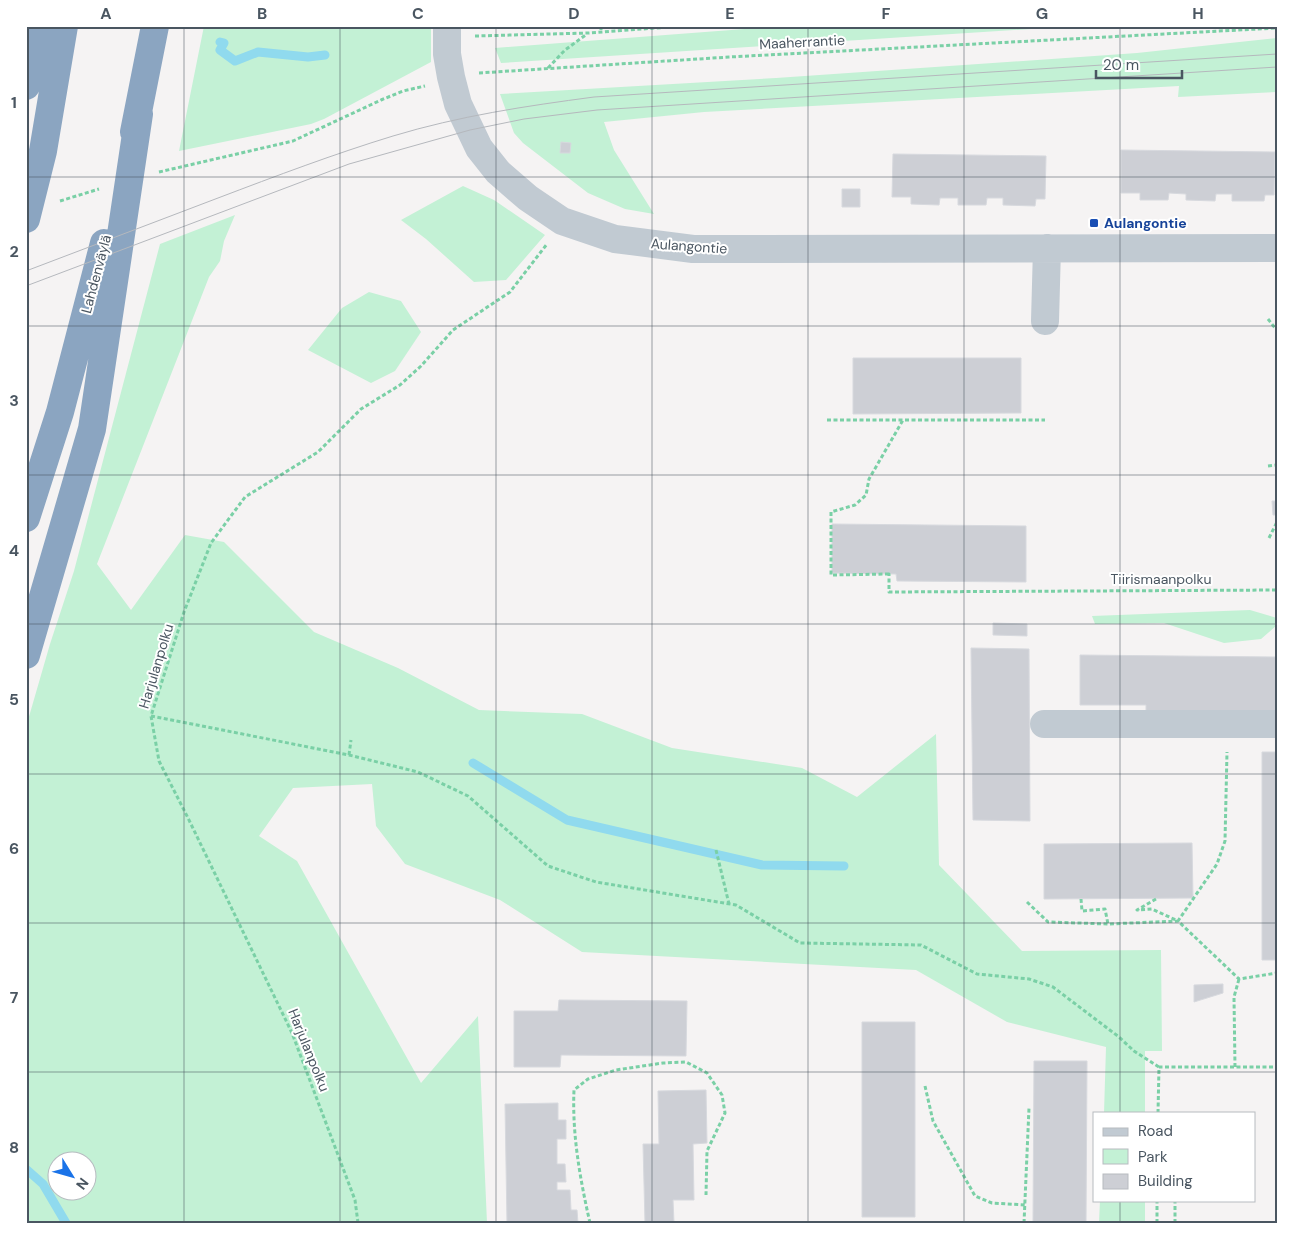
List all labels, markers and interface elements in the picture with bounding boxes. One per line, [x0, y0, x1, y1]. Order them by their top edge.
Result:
text: A [100, 3, 112, 24]
text: B [257, 3, 267, 24]
text: C [412, 3, 424, 24]
text: D [568, 3, 580, 24]
text: E [725, 3, 735, 24]
text: F [882, 3, 891, 24]
text: G [1036, 3, 1048, 24]
text: H [1192, 3, 1204, 24]
street label: Maaherrantie [759, 31, 845, 53]
scale bar [1096, 48, 1182, 80]
text: 20 m [1103, 55, 1139, 75]
text: 1 [11, 92, 17, 113]
place label: Aulangontie [1104, 214, 1187, 232]
marker: Aulangontie [1088, 217, 1100, 229]
street label: Lahdenväylä [77, 233, 115, 315]
street label: Aulangontie [650, 234, 728, 258]
text: 2 [9, 241, 19, 262]
text: 3 [9, 390, 19, 411]
text: 4 [9, 540, 19, 561]
street label: Tiirismaanpolku [1110, 570, 1212, 588]
street label: Harjulanpolku [135, 621, 177, 711]
text: 5 [9, 689, 19, 710]
text: 6 [9, 838, 19, 859]
text: 7 [10, 987, 19, 1008]
street label: Harjulanpolku [284, 1006, 334, 1094]
legend [1093, 1112, 1256, 1202]
text: Road [1138, 1121, 1173, 1141]
text: 8 [9, 1137, 19, 1158]
text: Park [1138, 1147, 1168, 1167]
north arrow [48, 1152, 98, 1202]
text: Building [1138, 1171, 1193, 1191]
text: N [72, 1174, 93, 1193]

